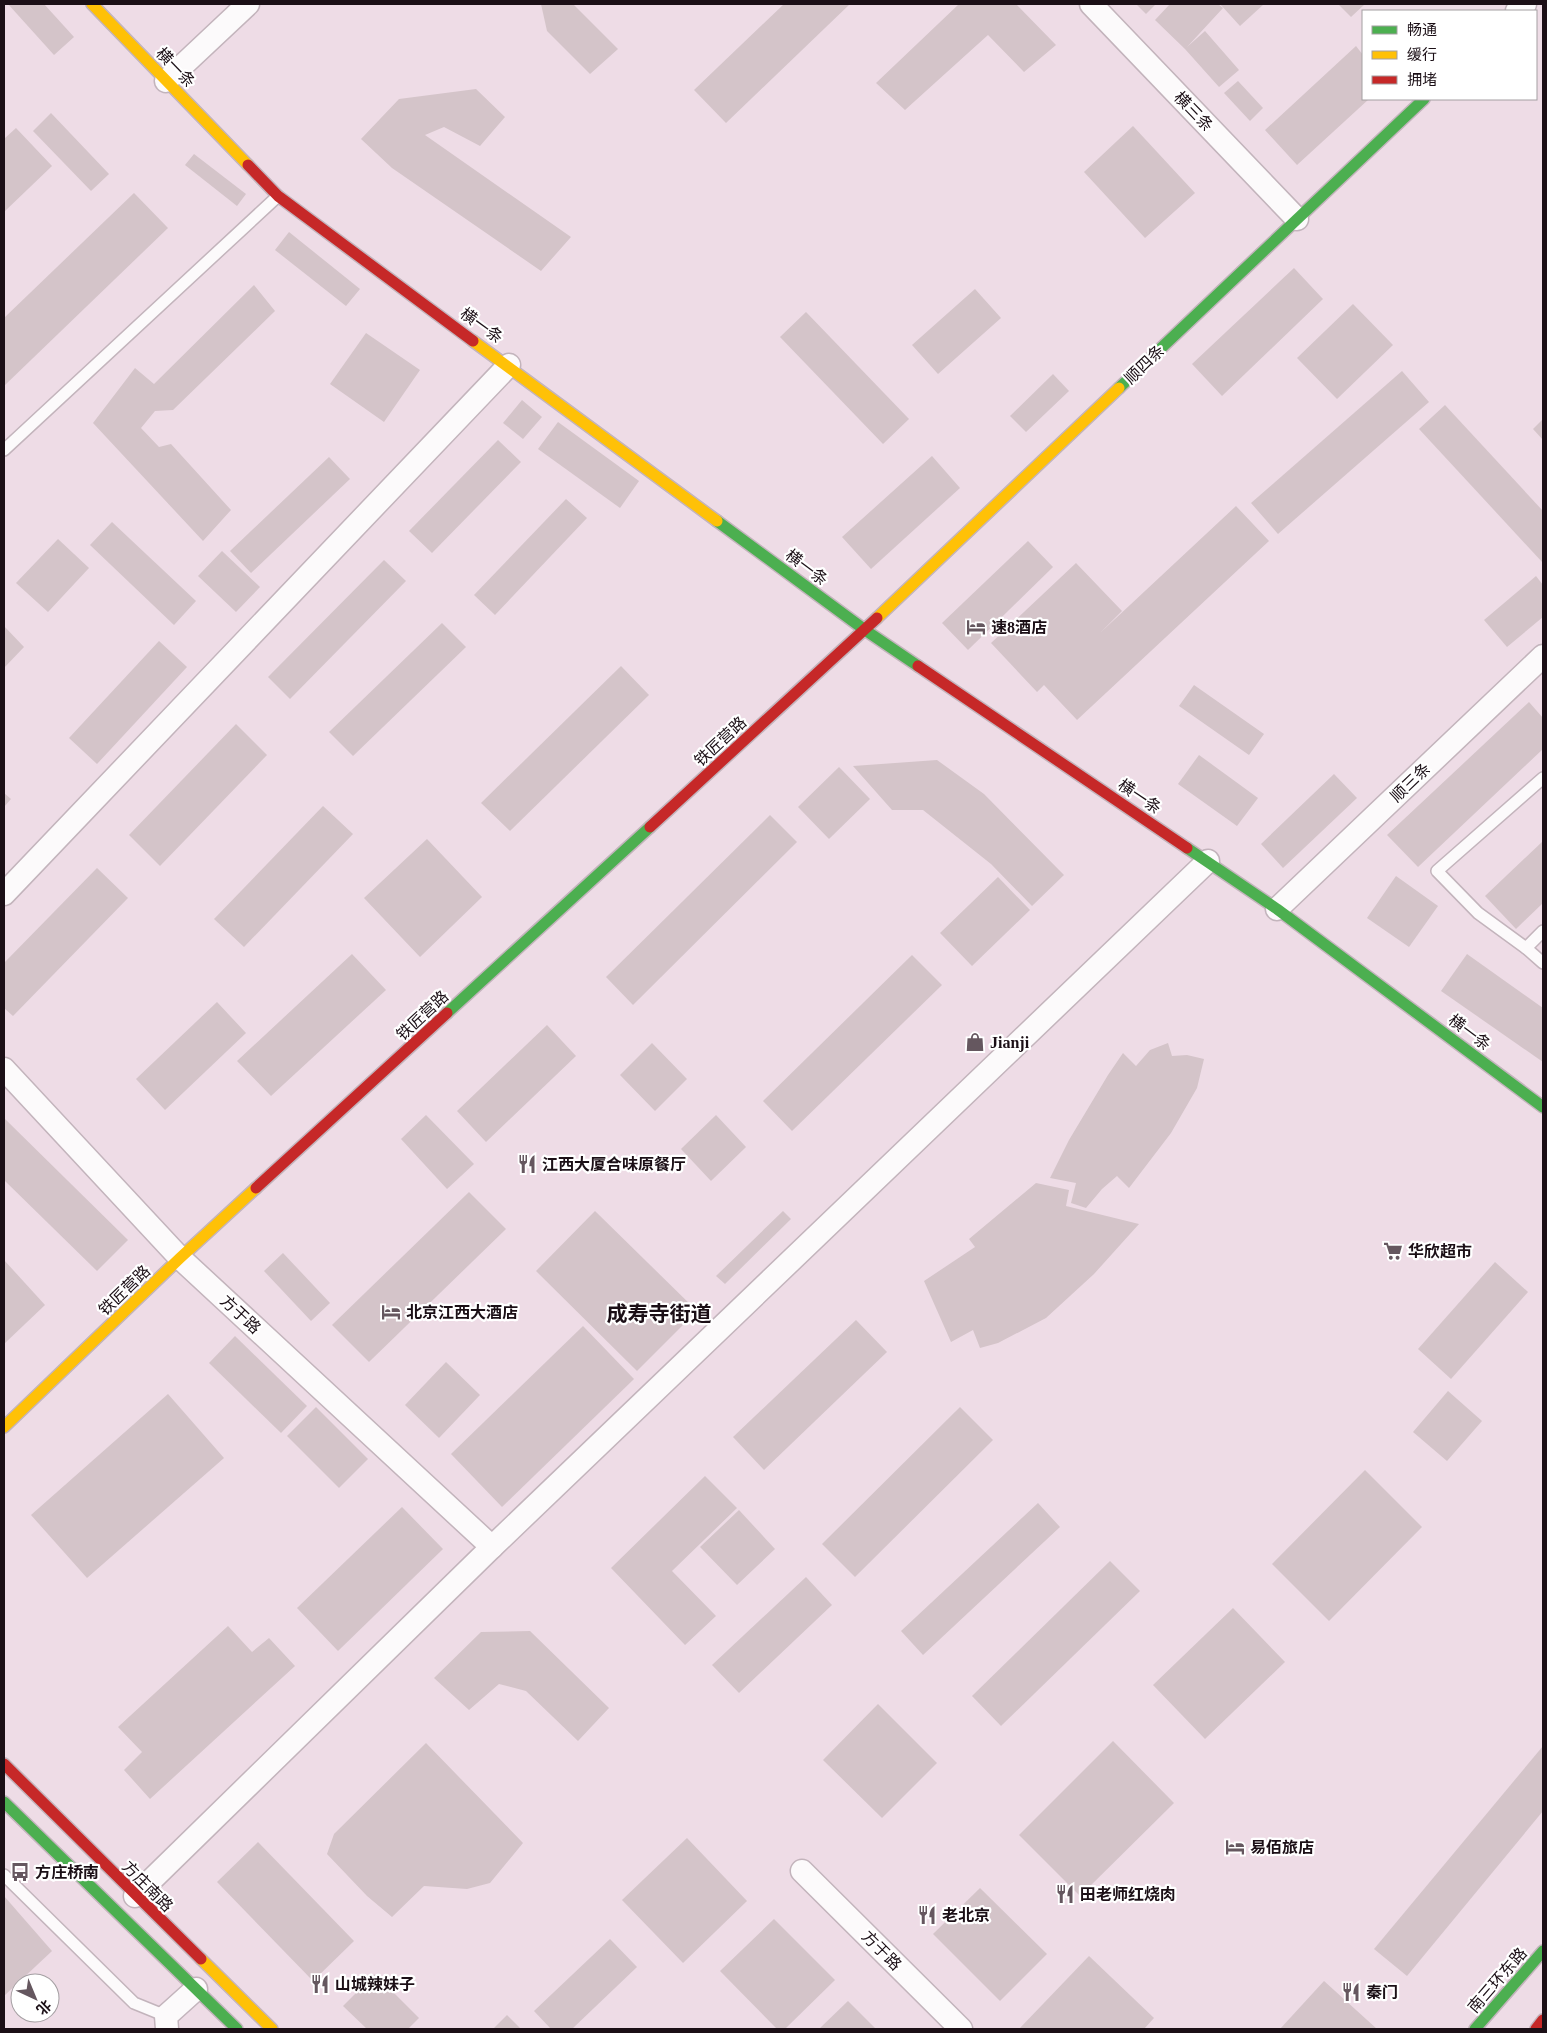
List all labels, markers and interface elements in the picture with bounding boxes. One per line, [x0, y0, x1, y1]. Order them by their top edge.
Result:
legend [1362, 10, 1537, 100]
text: 畅通 [1407, 22, 1437, 38]
street label: 横一条 [153, 44, 198, 91]
text: 缓行 [1407, 47, 1437, 63]
text: 拥堵 [1407, 72, 1437, 88]
street label: 横三条 [1171, 88, 1216, 135]
street label: 横一条 [457, 304, 506, 346]
street label: 顺四条 [1121, 342, 1168, 387]
street label: 横一条 [782, 546, 831, 589]
hotel icon: 速8酒店 [965, 616, 987, 638]
place label: 速8酒店 [991, 619, 1047, 636]
street label: 铁匠营路 [691, 713, 750, 769]
street label: 顺三条 [1387, 760, 1434, 805]
street label: 横一条 [1115, 776, 1164, 817]
street label: 铁匠营路 [393, 987, 452, 1043]
street label: 横一条 [1445, 1011, 1494, 1054]
shop icon: Jianji [964, 1031, 986, 1053]
place label: Jianji [990, 1034, 1030, 1052]
restaurant icon: 江西大厦合味原餐厅 [516, 1153, 538, 1175]
place label: 江西大厦合味原餐厅 [542, 1156, 686, 1173]
supermarket icon: 华欣超市 [1382, 1240, 1404, 1262]
place label: 华欣超市 [1408, 1242, 1472, 1260]
street label: 铁匠营路 [95, 1262, 153, 1319]
street label: 方于路 [217, 1292, 264, 1337]
hotel icon: 北京江西大酒店 [380, 1301, 402, 1323]
district label: 成寿寺街道 [607, 1302, 712, 1326]
place label: 北京江西大酒店 [406, 1304, 518, 1321]
hotel icon: 易佰旅店 [1224, 1836, 1246, 1858]
place label: 易佰旅店 [1250, 1839, 1314, 1856]
street label: 方庄南路 [119, 1858, 176, 1915]
bus stop icon: 方庄桥南 [9, 1861, 31, 1883]
place label: 方庄桥南 [35, 1864, 99, 1881]
restaurant icon: 田老师红烧肉 [1054, 1883, 1076, 1905]
place label: 田老师红烧肉 [1080, 1886, 1176, 1903]
restaurant icon: 老北京 [916, 1904, 938, 1926]
place label: 老北京 [942, 1907, 990, 1924]
street label: 方于路 [859, 1927, 905, 1973]
street label: 南三环东路 [1465, 1945, 1530, 2016]
north arrow [10, 1973, 60, 2023]
restaurant icon: 山城辣妹子 [309, 1973, 331, 1995]
place label: 山城辣妹子 [335, 1975, 415, 1993]
restaurant icon: 秦门 [1340, 1981, 1362, 2003]
place label: 秦门 [1366, 1984, 1398, 2001]
text: 北 [33, 1997, 54, 2017]

